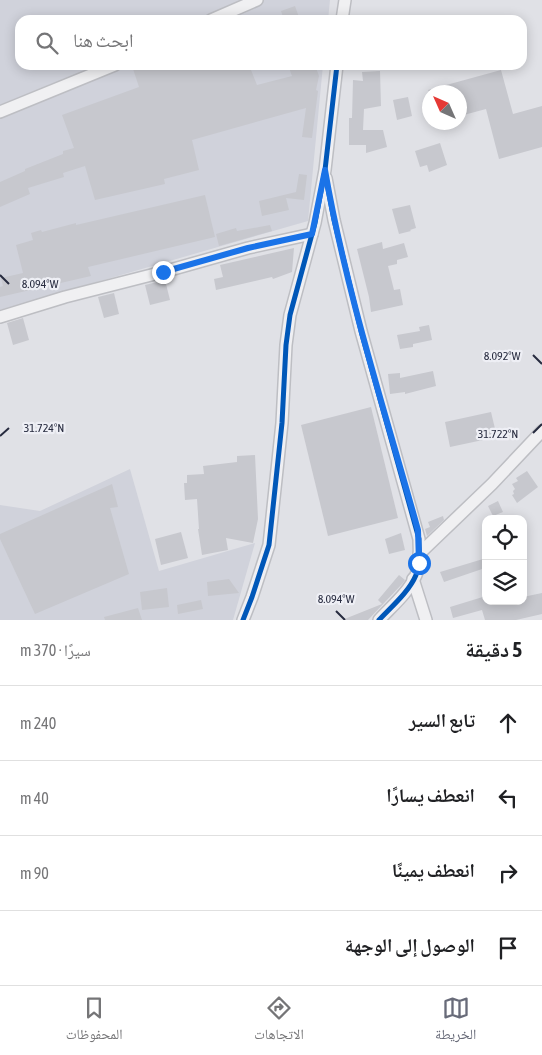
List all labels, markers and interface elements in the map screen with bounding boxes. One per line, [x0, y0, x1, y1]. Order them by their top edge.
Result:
search box [15, 15, 527, 70]
icon: search [33, 29, 61, 57]
text: ابحث هنا [73, 29, 134, 51]
north arrow [422, 85, 467, 130]
route end [152, 261, 175, 284]
text: 8.094°W [22, 277, 59, 291]
text: 8.092°W [484, 349, 521, 363]
text: 31.724°N [24, 421, 64, 435]
text: 31.722°N [478, 427, 518, 441]
map controls [482, 515, 527, 605]
button: locate [482, 515, 527, 560]
route start [408, 552, 431, 575]
button: layers [482, 560, 527, 605]
text: 8.094°W [318, 592, 355, 606]
text: 5 دقيقة [465, 637, 522, 661]
text: سيرًا · 370 m [20, 641, 91, 659]
text: تابع السير [409, 709, 475, 731]
icon: ahead [494, 709, 522, 737]
text: 240 m [20, 714, 56, 732]
text: انعطف يسارًا [386, 784, 475, 806]
icon: left [494, 784, 522, 812]
text: 40 m [20, 789, 49, 807]
text: انعطف يمينًا [392, 859, 475, 881]
icon: right [494, 859, 522, 887]
text: 90 m [20, 864, 49, 882]
text: الوصول إلى الوجهة [345, 934, 475, 956]
icon: arrive [494, 934, 522, 962]
tab: المحفوظات [66, 994, 123, 1048]
tab: الاتجاهات [254, 994, 304, 1048]
tab: الخريطة [435, 994, 476, 1048]

